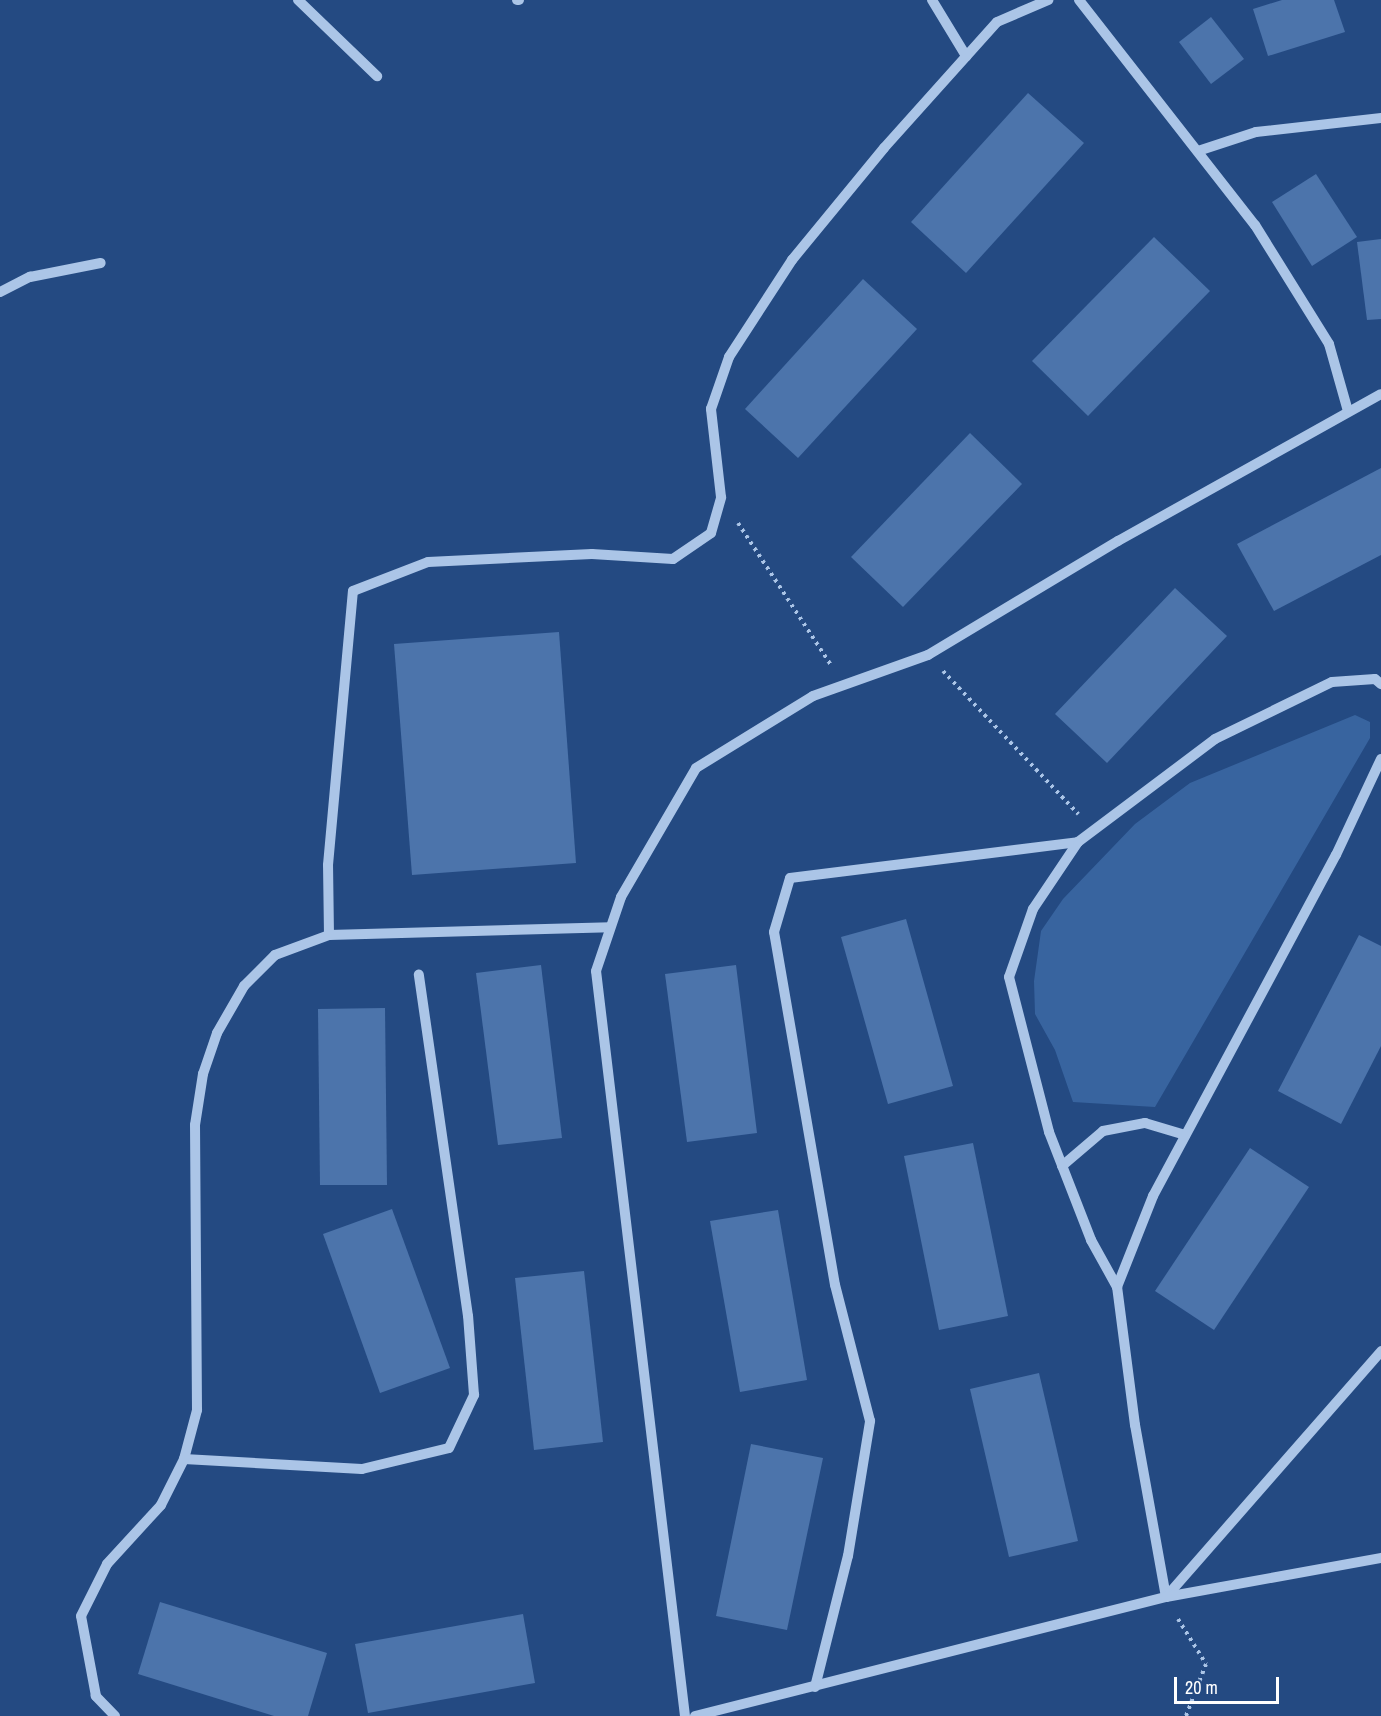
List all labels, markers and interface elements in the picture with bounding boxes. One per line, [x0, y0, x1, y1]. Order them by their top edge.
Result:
scale bar [1177, 1665, 1282, 1703]
text: 20 m [1185, 1675, 1218, 1700]

